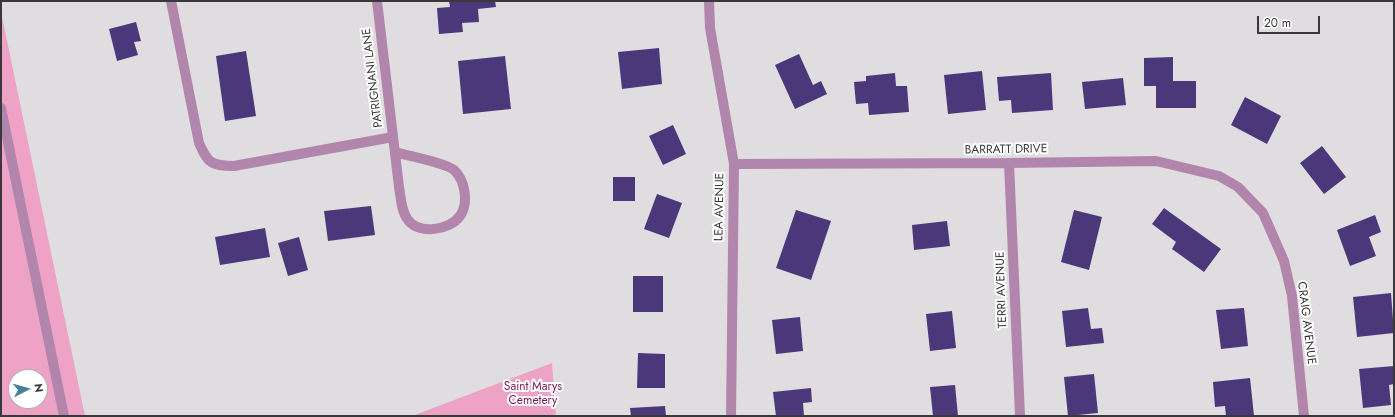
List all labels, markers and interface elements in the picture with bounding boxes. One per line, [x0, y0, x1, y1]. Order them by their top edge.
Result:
scale bar [1259, 8, 1322, 34]
text: 20 m [1264, 14, 1291, 32]
street label: PATRIGNANI LANE [360, 27, 386, 129]
street label: BARRATT DRIVE [965, 142, 1047, 158]
street label: LEA AVENUE [712, 173, 728, 241]
street label: TERRI AVENUE [993, 251, 1011, 329]
street label: CRAIG AVENUE [1294, 281, 1318, 365]
north arrow [8, 369, 48, 409]
park label: Saint Marys Cemetery [504, 380, 562, 408]
text: N [31, 383, 47, 393]

